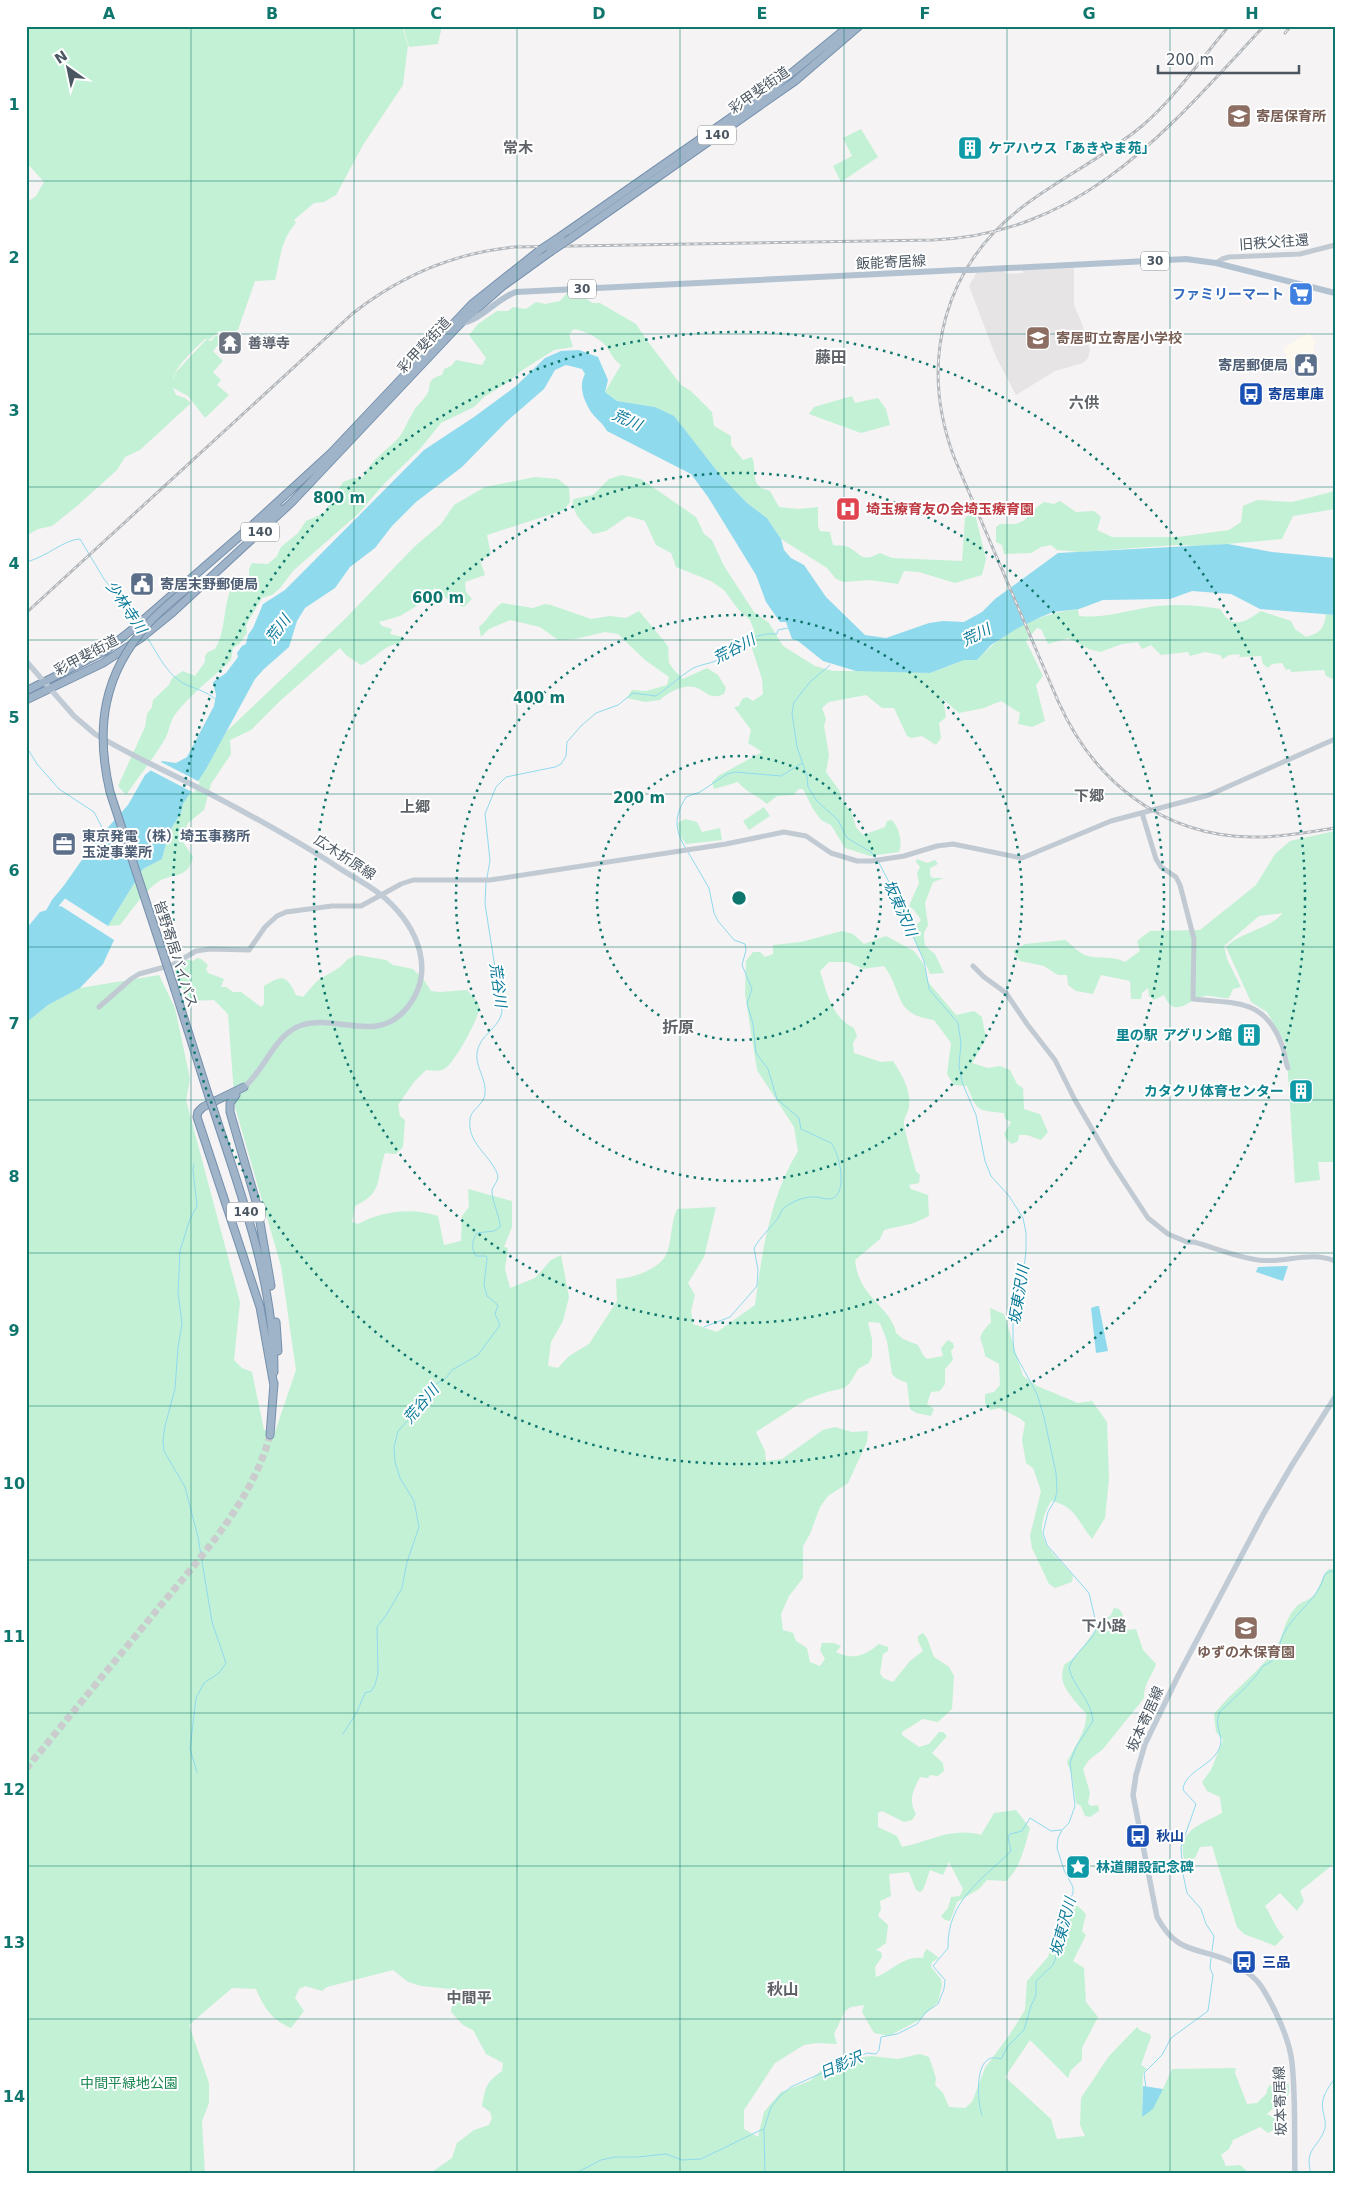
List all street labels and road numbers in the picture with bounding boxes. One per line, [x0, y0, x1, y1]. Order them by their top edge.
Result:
street label: 彩甲斐街道 [726, 63, 792, 117]
road number: 140 [698, 126, 736, 144]
street label: 旧秩父往還 [1239, 232, 1309, 252]
street label: 飯能寄居線 [856, 252, 926, 272]
road number: 30 [1141, 252, 1169, 270]
road number: 30 [568, 280, 596, 298]
street label: 彩甲斐街道 [394, 314, 454, 376]
road number: 140 [241, 522, 279, 542]
street label: 彩甲斐街道 [51, 632, 121, 678]
street label: 広木折原線 [311, 831, 379, 883]
street label: 皆野寄居バイパス [151, 898, 201, 1010]
road number: 140 [227, 1202, 265, 1222]
street label: 坂本寄居線 [1123, 1684, 1167, 1754]
street label: 坂本寄居線 [1271, 2066, 1289, 2136]

